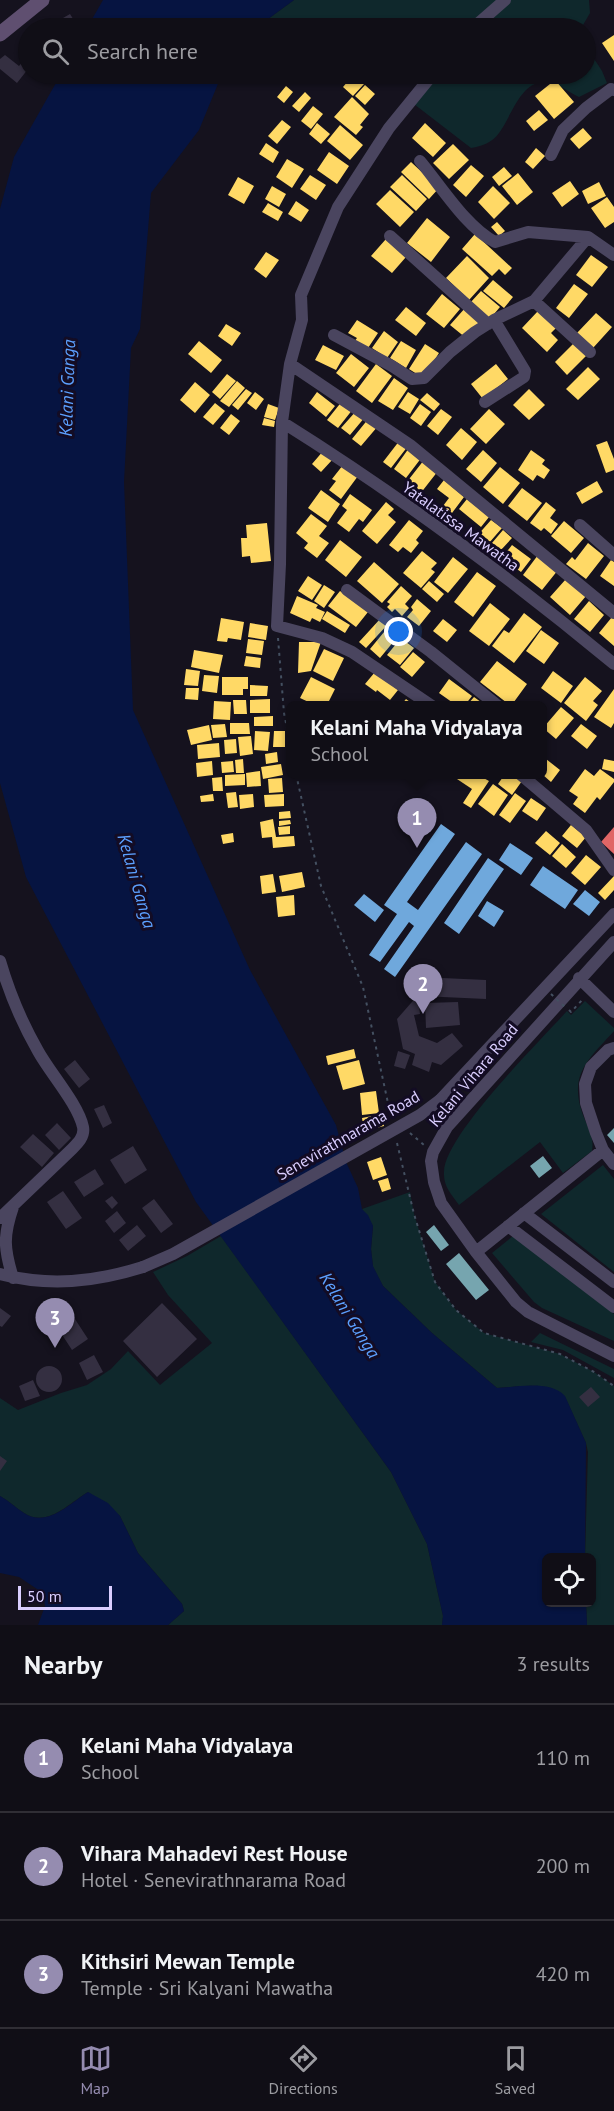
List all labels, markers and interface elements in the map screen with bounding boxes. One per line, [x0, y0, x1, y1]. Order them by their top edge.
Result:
search box [18, 18, 596, 84]
icon: search [39, 35, 72, 68]
text: Search here [87, 37, 198, 65]
water label: Kelani Ganga [54, 339, 80, 437]
street label: Yatalatissa Mawatha [399, 477, 523, 575]
your location [384, 617, 413, 646]
popup [286, 701, 547, 779]
text: Kelani Maha Vidyalaya [310, 713, 523, 741]
text: School [310, 741, 368, 767]
pin: 1 [398, 798, 436, 848]
water label: Kelani Ganga [113, 831, 162, 931]
pin: 2 [404, 964, 442, 1014]
street label: Kelani Vihara Road [424, 1019, 522, 1131]
street label: Senevirathnarama Road [273, 1086, 423, 1184]
water label: Kelani Ganga [314, 1268, 386, 1363]
pin: 3 [36, 1298, 74, 1348]
map controls [542, 1553, 596, 1607]
button: locate [542, 1553, 596, 1607]
scale bar [18, 1583, 112, 1610]
text: 50 m [27, 1586, 62, 1606]
text: Nearby [24, 1648, 102, 1681]
text: 3 results [517, 1651, 590, 1677]
text: Kelani Maha Vidyalaya [81, 1731, 293, 1759]
text: 1 [38, 1745, 49, 1771]
text: 110 m [536, 1745, 590, 1771]
text: School [81, 1759, 139, 1785]
text: Vihara Mahadevi Rest House [81, 1839, 348, 1867]
text: 2 [38, 1853, 49, 1879]
text: 200 m [536, 1853, 590, 1879]
text: Hotel · Senevirathnarama Road [81, 1867, 346, 1893]
text: Kithsiri Mewan Temple [81, 1947, 295, 1975]
text: 3 [38, 1961, 49, 1987]
text: 420 m [536, 1961, 590, 1987]
text: Temple · Sri Kalyani Mawatha [81, 1975, 333, 2001]
tab: Map [79, 2042, 112, 2098]
tab: Directions [269, 2042, 338, 2098]
tab: Saved [495, 2042, 535, 2098]

